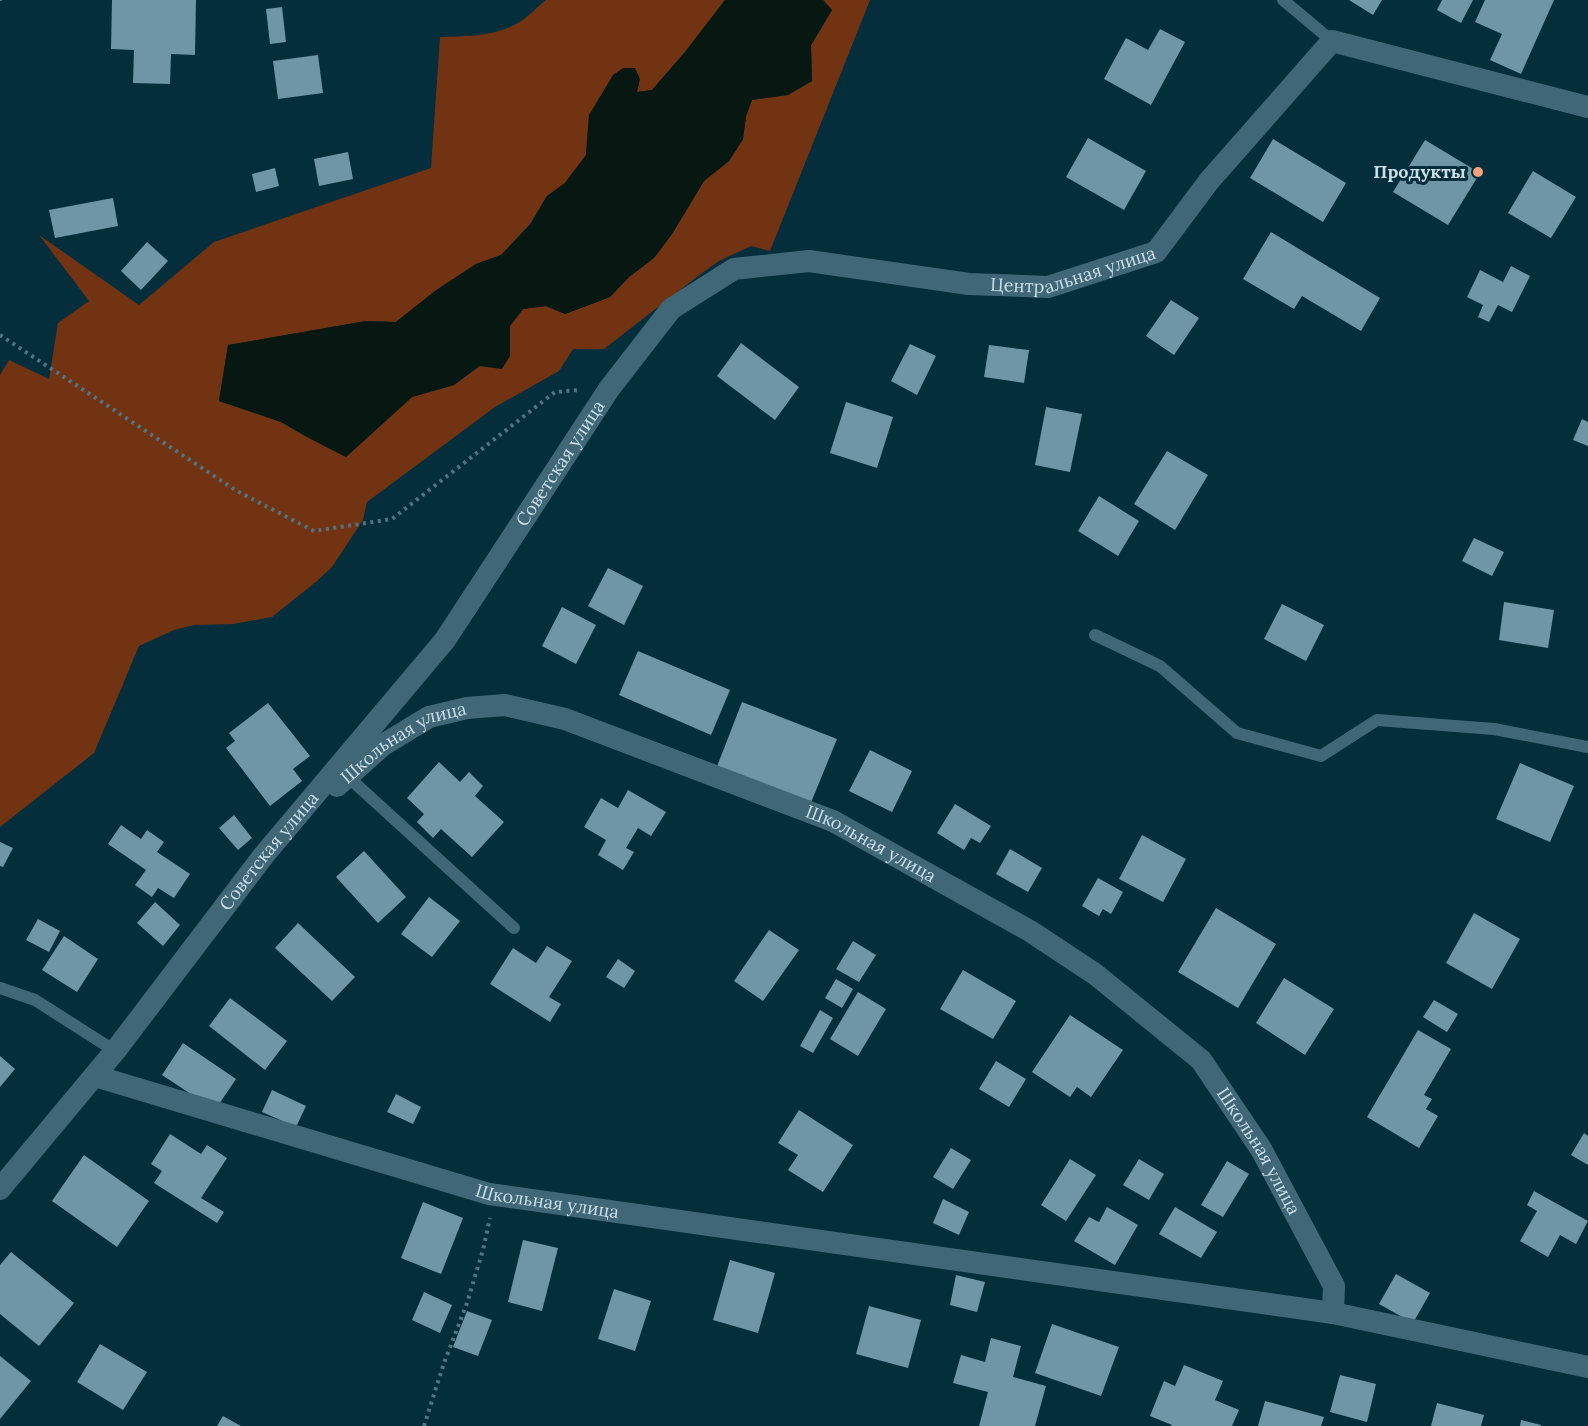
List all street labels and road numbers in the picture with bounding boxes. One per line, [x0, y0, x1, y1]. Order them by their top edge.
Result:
street label: Центральная улица [990, 241, 1158, 299]
street label: Советская улица [510, 396, 610, 530]
street label: Школьная улица [335, 697, 468, 788]
street label: Советская улица [214, 787, 323, 915]
street label: Школьная улица [803, 800, 940, 887]
street label: Школьная улица [1212, 1083, 1306, 1219]
street label: Школьная улица [473, 1179, 620, 1223]

